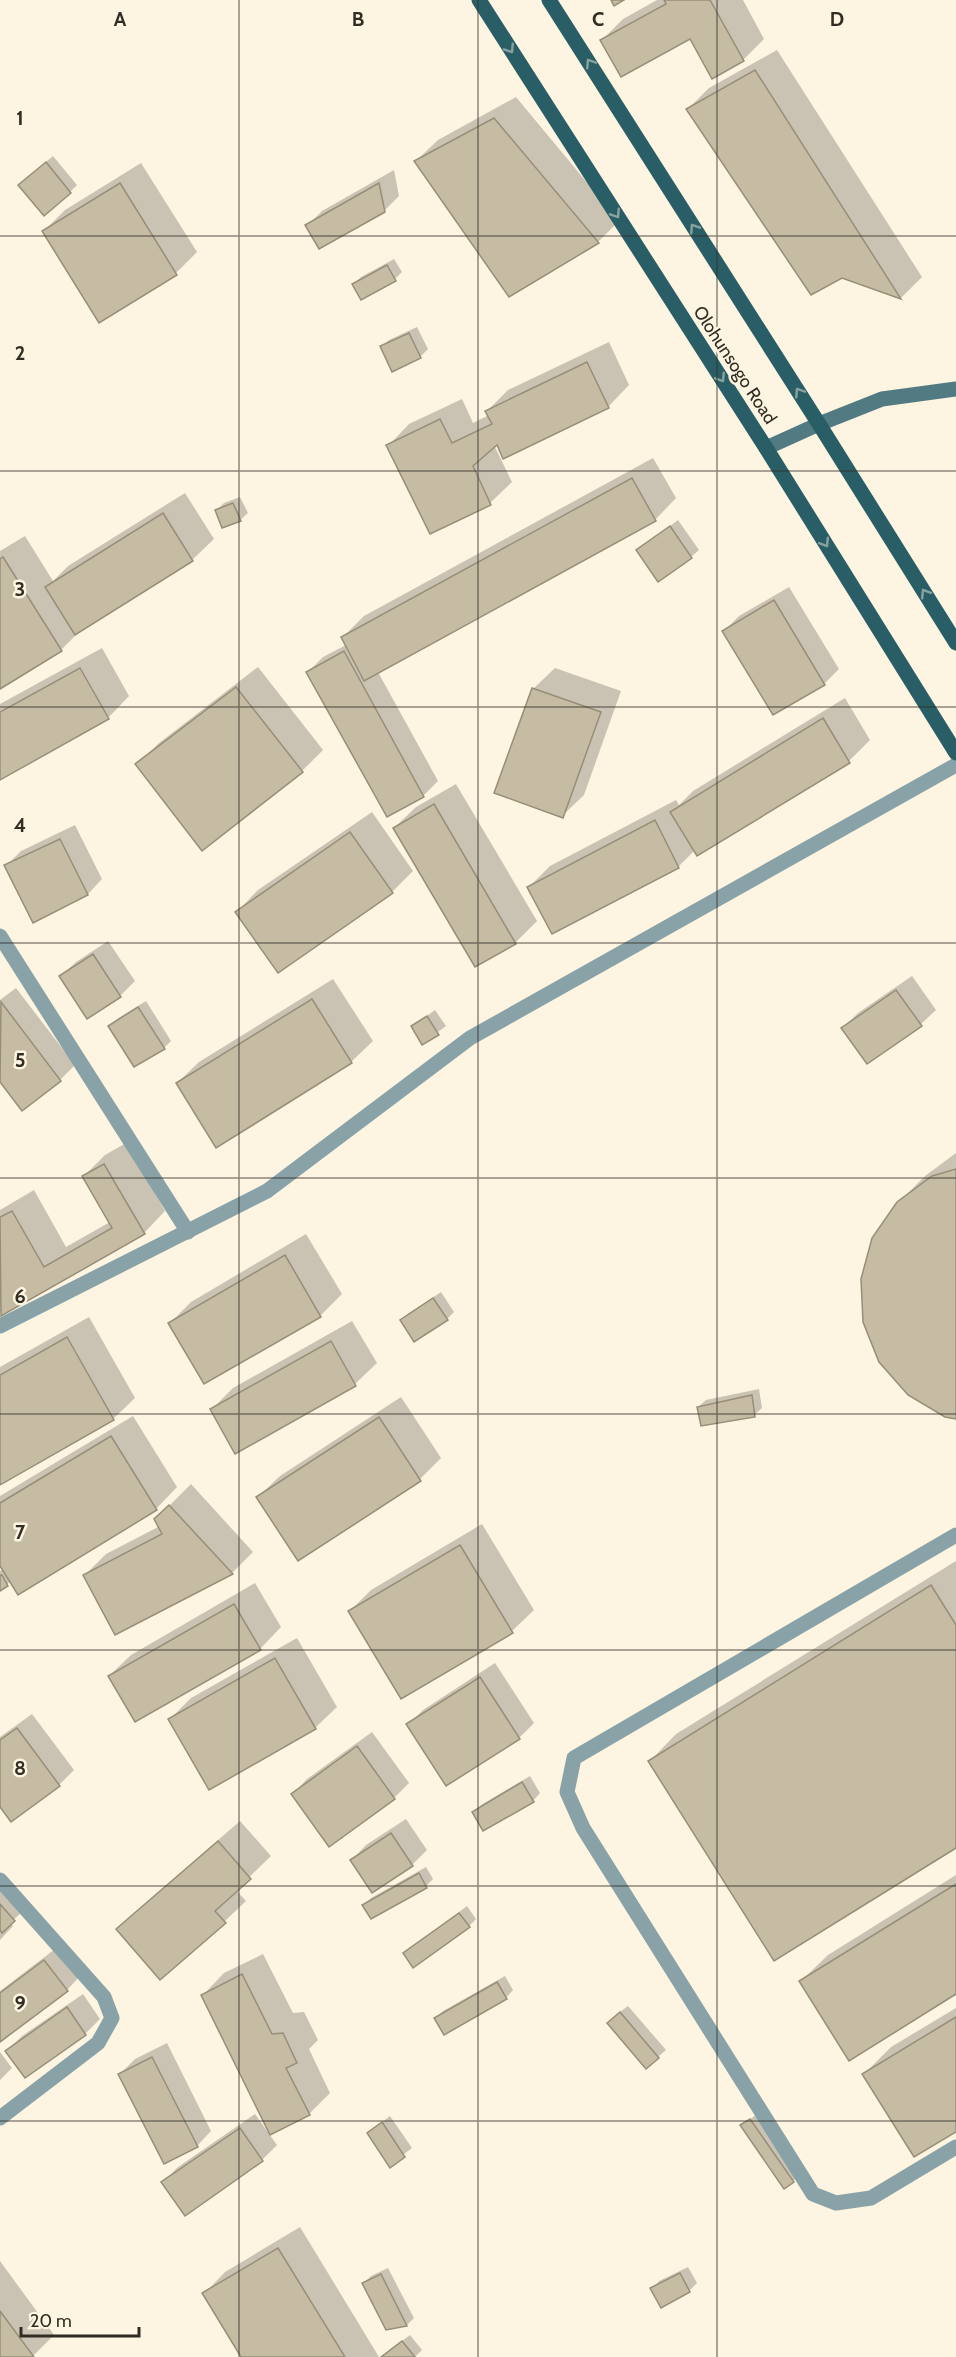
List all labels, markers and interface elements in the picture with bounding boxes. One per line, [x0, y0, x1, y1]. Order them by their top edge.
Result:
text: A [114, 7, 127, 31]
text: B [352, 7, 364, 31]
text: C [592, 7, 604, 31]
text: D [830, 7, 844, 31]
one-way arrow [503, 43, 515, 53]
one-way arrow [586, 59, 597, 70]
text: 1 [16, 106, 24, 130]
one-way arrow [608, 207, 619, 218]
one-way arrow [690, 224, 702, 234]
street label: Olohunsogo Road [689, 302, 781, 428]
text: 2 [15, 341, 25, 365]
one-way arrow [713, 372, 725, 382]
one-way arrow [795, 388, 807, 398]
one-way arrow [817, 537, 829, 547]
text: 3 [15, 577, 25, 601]
one-way arrow [921, 589, 932, 600]
text: 4 [14, 813, 26, 837]
text: 5 [15, 1048, 25, 1072]
text: 6 [14, 1284, 26, 1308]
text: 7 [15, 1520, 26, 1544]
text: 8 [14, 1756, 26, 1780]
text: 9 [14, 1991, 26, 2015]
scale bar [21, 2300, 140, 2338]
text: 20 m [30, 2310, 72, 2332]

